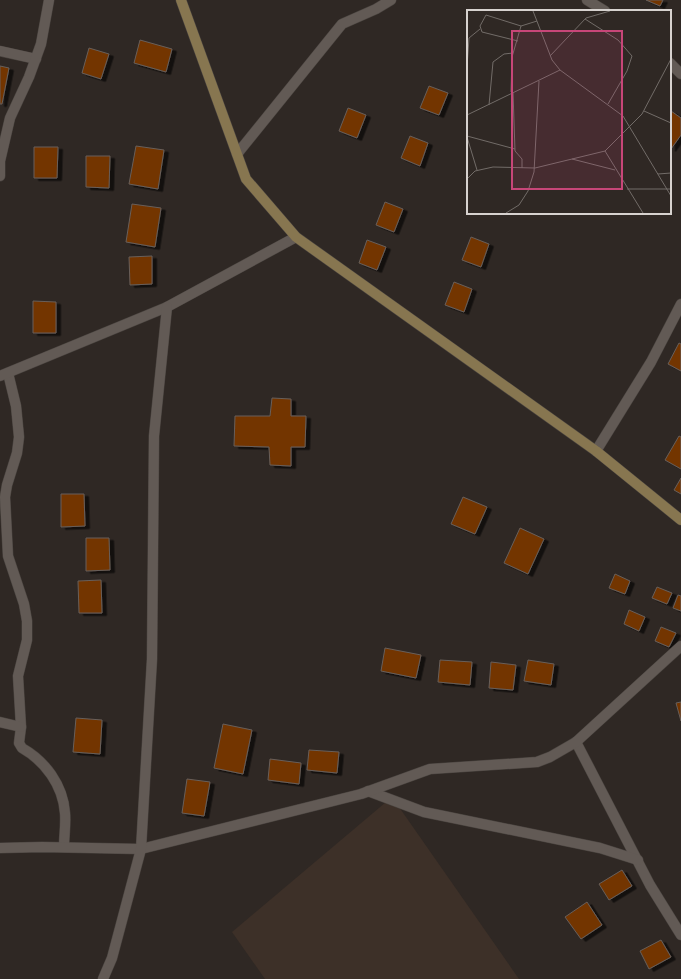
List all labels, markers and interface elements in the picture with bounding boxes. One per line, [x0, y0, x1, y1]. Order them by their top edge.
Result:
inset map [467, 10, 671, 214]

